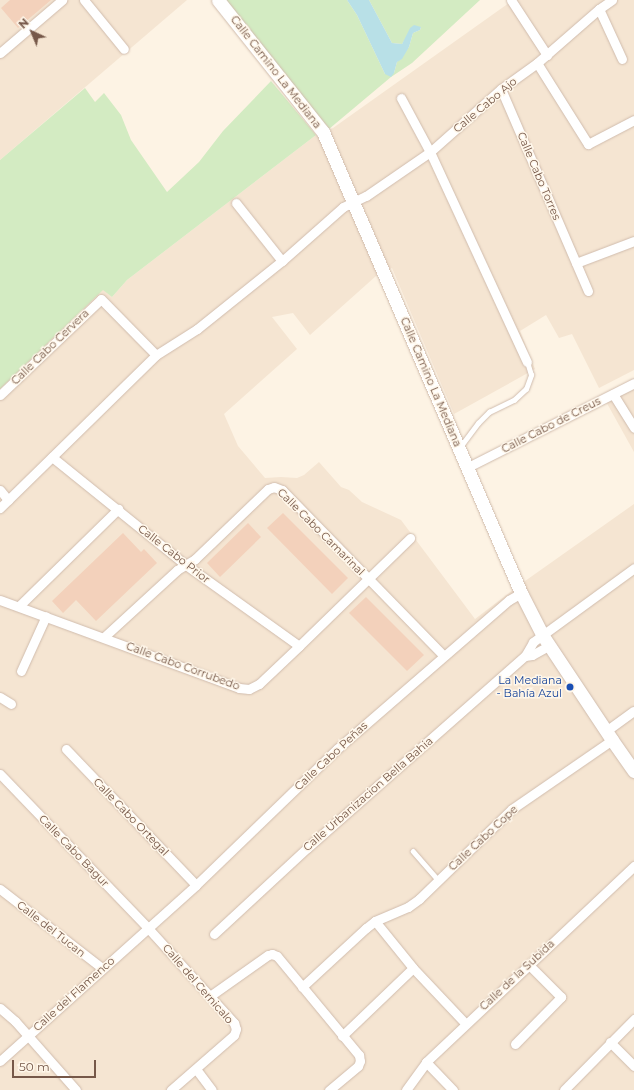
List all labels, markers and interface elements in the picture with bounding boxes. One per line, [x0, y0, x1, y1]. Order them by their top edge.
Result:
north arrow [12, 12, 52, 52]
street label: Calle Camino La Mediana [228, 13, 324, 131]
text: N [16, 15, 32, 31]
street label: Calle Cabo Ajo [451, 75, 519, 135]
street label: Calle Cabo Torres [515, 130, 563, 222]
street label: Calle Cabo Cervera [8, 307, 92, 387]
street label: Calle Camino La Mediana [398, 315, 464, 449]
street label: Calle Cabo de Creus [499, 394, 603, 456]
street label: Calle Cabo Camarinal [275, 486, 367, 578]
street label: Calle Cabo Prior [136, 522, 212, 586]
street label: Calle Cabo Corrubedo [124, 639, 242, 693]
place label: La Mediana - Bahía Azul [497, 674, 562, 700]
marker: La Mediana - Bahía Azul [565, 682, 575, 692]
street label: Calle Cabo Peñas [292, 719, 370, 793]
street label: Calle Urbanizacion Bella Bahia [301, 734, 435, 854]
street label: Calle Cabo Ortegal [91, 775, 171, 859]
street label: Calle Cabo Cope [446, 803, 520, 873]
street label: Calle Cabo Bagur [36, 812, 112, 890]
street label: Calle del Tucan [14, 898, 88, 960]
street label: Calle de la Subida [477, 937, 557, 1013]
street label: Calle del Cernicalo [160, 942, 236, 1026]
street label: Calle del Flamenco [31, 954, 117, 1034]
scale bar [14, 1052, 98, 1078]
text: 50 m [19, 1059, 50, 1074]

